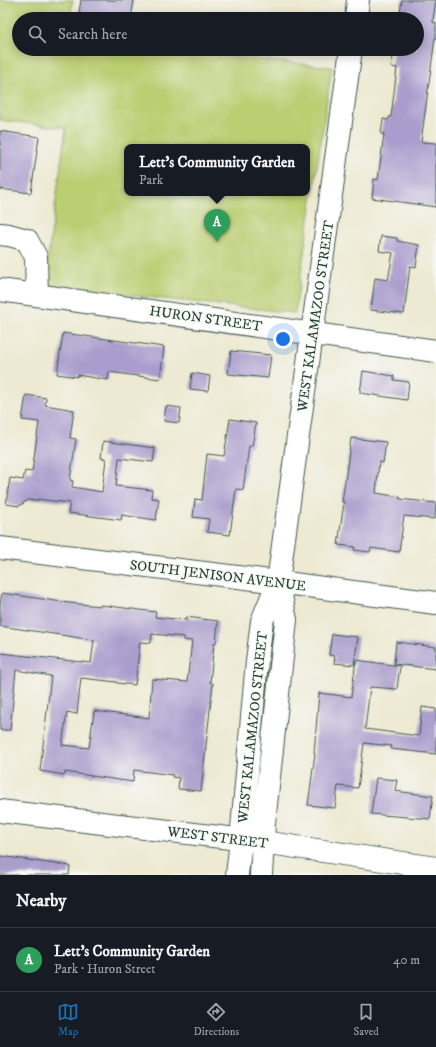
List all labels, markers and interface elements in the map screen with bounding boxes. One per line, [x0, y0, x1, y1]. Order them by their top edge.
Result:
search box [12, 12, 424, 56]
icon: search [26, 23, 48, 45]
text: Search here [58, 25, 127, 44]
popup [124, 144, 310, 196]
text: Lett's Community Garden [139, 153, 295, 172]
text: Park [139, 172, 163, 188]
pin: A [204, 209, 230, 242]
street label: WEST KALAMAZOO STREET [294, 219, 338, 414]
street label: HURON STREET [148, 302, 264, 336]
your location [273, 329, 293, 349]
street label: SOUTH JENISON AVENUE [129, 556, 307, 596]
street label: WEST KALAMAZOO STREET [234, 630, 272, 825]
street label: WEST STREET [165, 823, 270, 853]
text: Nearby [16, 890, 66, 912]
text: Lett's Community Garden [54, 942, 210, 961]
text: A [25, 952, 33, 968]
text: 40 m [393, 952, 420, 968]
text: Park · Huron Street [54, 961, 155, 977]
tab: Map [57, 1001, 79, 1039]
tab: Directions [194, 1001, 239, 1039]
tab: Saved [354, 1001, 379, 1039]

